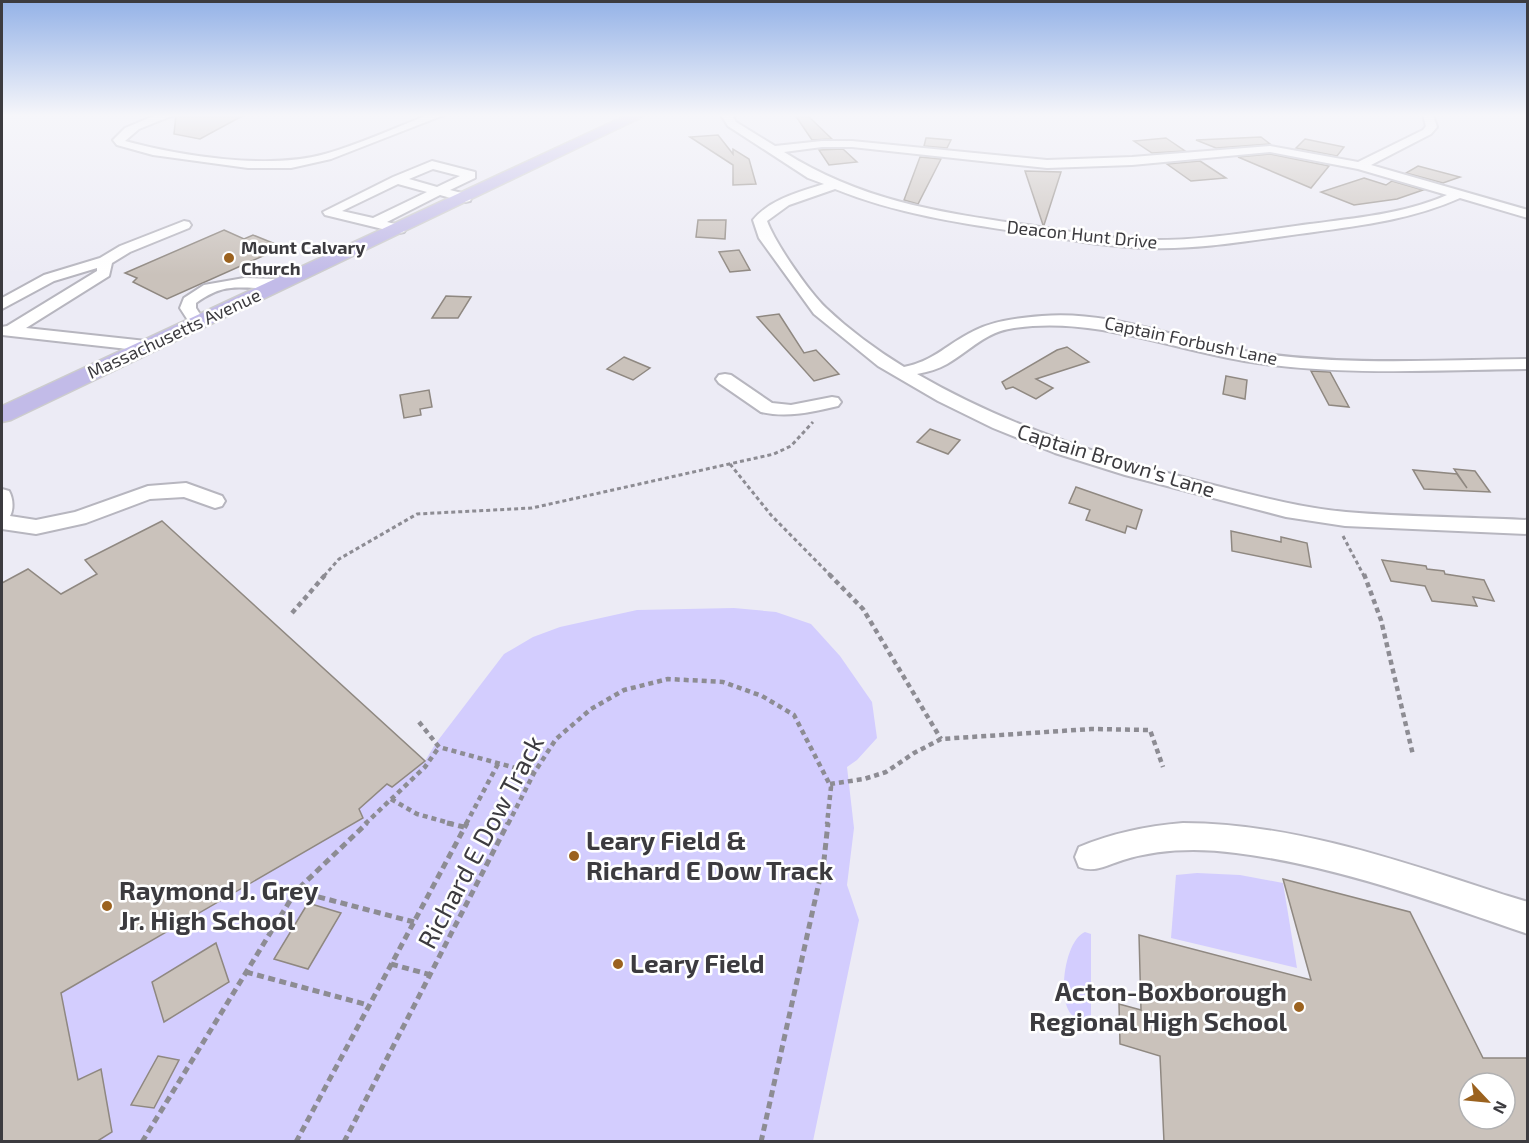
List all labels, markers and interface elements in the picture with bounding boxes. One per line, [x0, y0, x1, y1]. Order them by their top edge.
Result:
street label: Deacon Hunt Drive [1006, 215, 1158, 253]
place label: Mount Calvary Church [241, 236, 366, 279]
marker: Mount Calvary Church [222, 251, 236, 265]
street label: Massachusetts Avenue [83, 283, 264, 383]
street label: Captain Forbush Lane [1103, 311, 1280, 369]
street label: Captain Brown's Lane [1015, 418, 1218, 502]
street label: Richard E Dow Track [410, 729, 549, 953]
place label: Leary Field & Richard E Dow Track [586, 824, 834, 885]
marker: Leary Field & Richard E Dow Track [567, 849, 581, 863]
place label: Raymond J. Grey Jr. High School [119, 874, 319, 935]
marker: Raymond J. Grey Jr. High School [100, 899, 114, 913]
place label: Leary Field [630, 947, 765, 979]
marker: Leary Field [611, 957, 625, 971]
place label: Acton-Boxborough Regional High School [1029, 975, 1287, 1036]
marker: Acton-Boxborough Regional High School [1292, 1000, 1306, 1014]
north arrow [1457, 1071, 1517, 1131]
text: N [1490, 1098, 1512, 1117]

